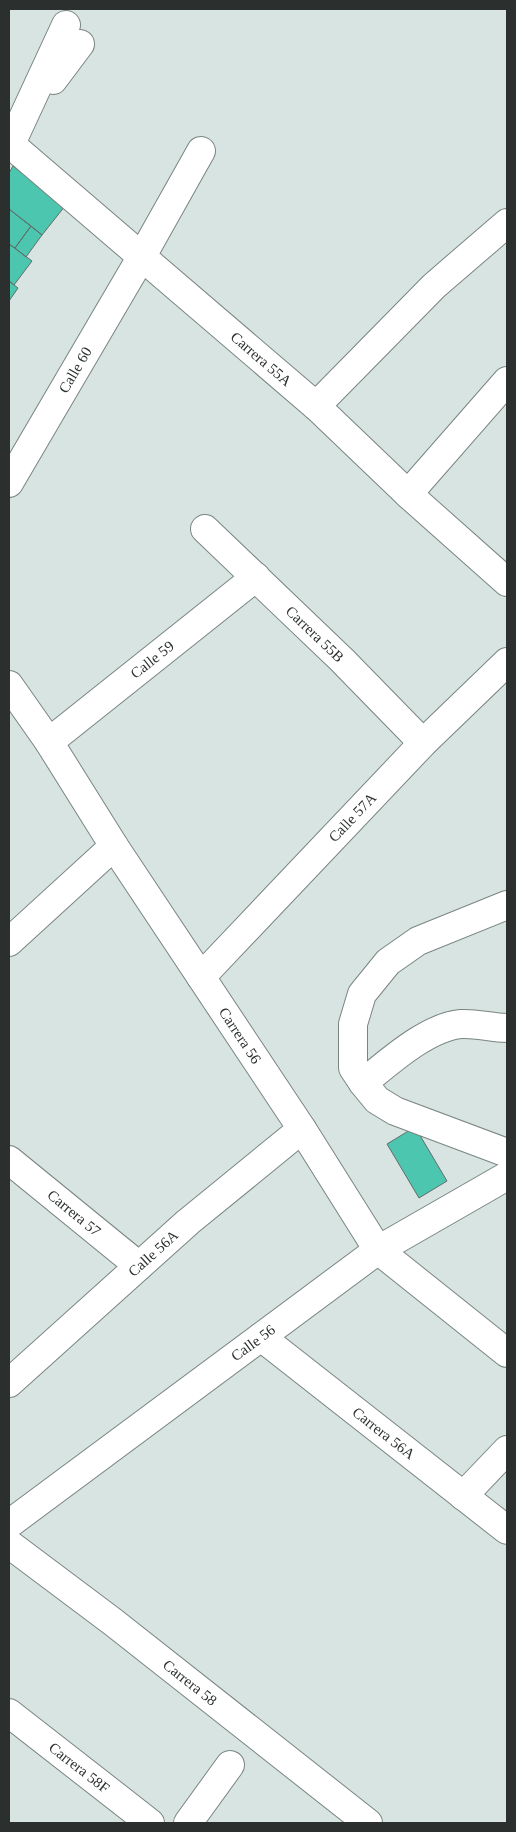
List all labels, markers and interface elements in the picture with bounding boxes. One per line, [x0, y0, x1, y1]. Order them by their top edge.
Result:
street label: Carrera 55A [228, 329, 295, 389]
street label: Calle 60 [56, 344, 95, 396]
street label: Carrera 55B [283, 603, 347, 665]
street label: Calle 59 [128, 638, 177, 682]
street label: Calle 57A [326, 790, 379, 845]
street label: Carrera 56 [216, 1005, 265, 1067]
street label: Carrera 57 [44, 1187, 104, 1240]
street label: Calle 56A [125, 1227, 181, 1280]
street label: Calle 56 [228, 1321, 278, 1364]
street label: Carrera 56A [349, 1404, 418, 1463]
street label: Carrera 58 [160, 1657, 220, 1709]
street label: Carrera 58F [46, 1739, 113, 1796]

